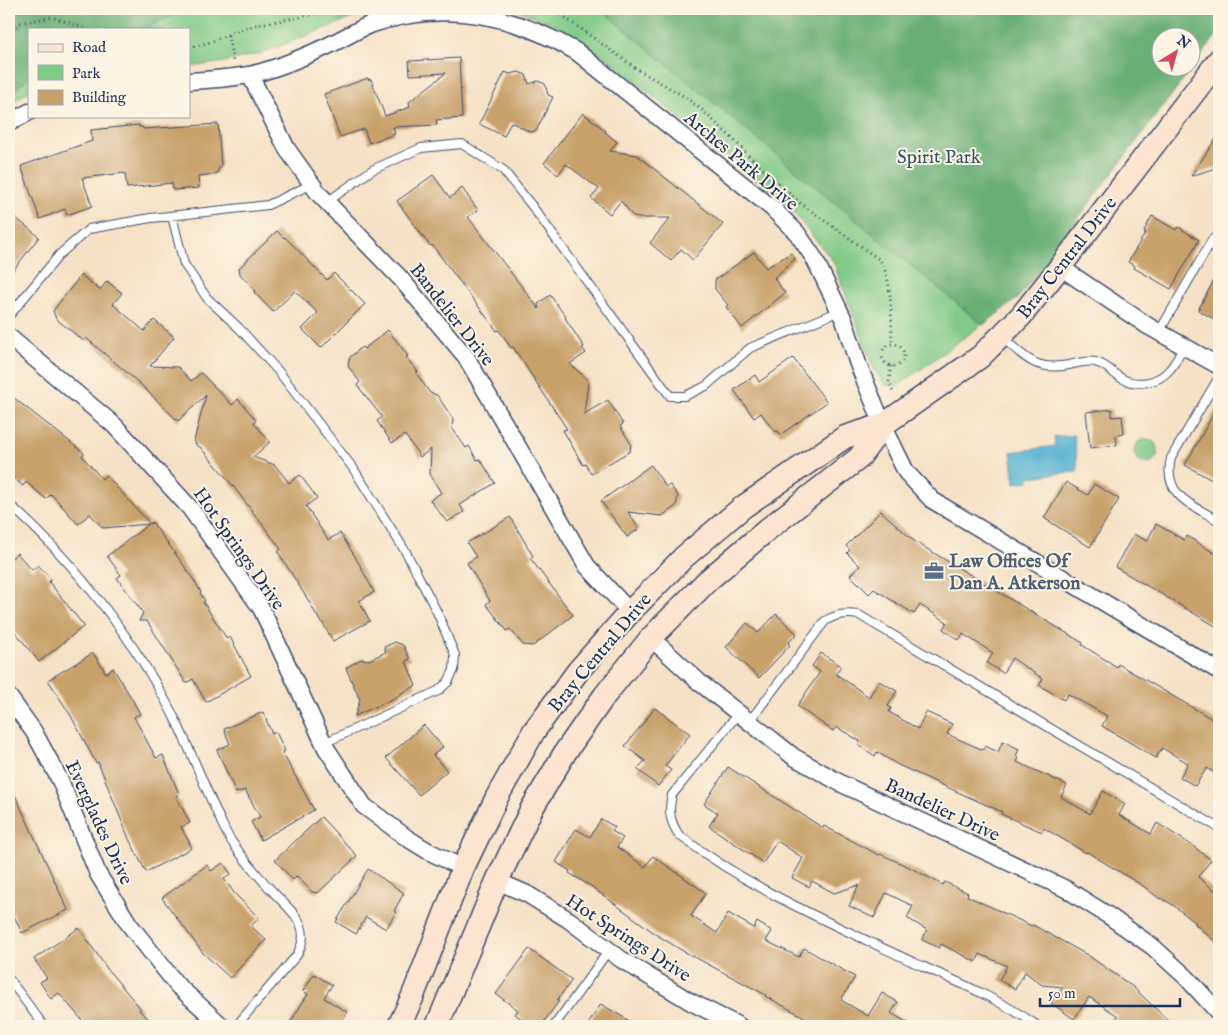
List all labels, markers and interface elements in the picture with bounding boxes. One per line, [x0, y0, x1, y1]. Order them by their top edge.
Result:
legend [28, 28, 190, 118]
north arrow [1150, 28, 1200, 78]
text: N [1172, 31, 1193, 53]
text: Road [72, 38, 107, 57]
text: Park [72, 64, 102, 83]
text: Building [72, 88, 127, 107]
street label: Arches Park Drive [678, 106, 803, 217]
park label: Spirit Park [897, 146, 982, 170]
street label: Bray Central Drive [1012, 192, 1123, 324]
street label: Bandelier Drive [404, 259, 499, 372]
street label: Hot Springs Drive [187, 483, 290, 615]
place label: Law Offices Of Dan A. Atkerson [949, 550, 1080, 596]
office icon: Law Offices Of Dan A. Atkerson [923, 560, 945, 582]
street label: Bray Central Drive [544, 588, 658, 718]
street label: Everglades Drive [59, 757, 138, 889]
street label: Bandelier Drive [881, 774, 1004, 848]
street label: Hot Springs Drive [561, 889, 695, 988]
scale bar [1040, 975, 1180, 1007]
text: 50 m [1048, 984, 1076, 1003]

